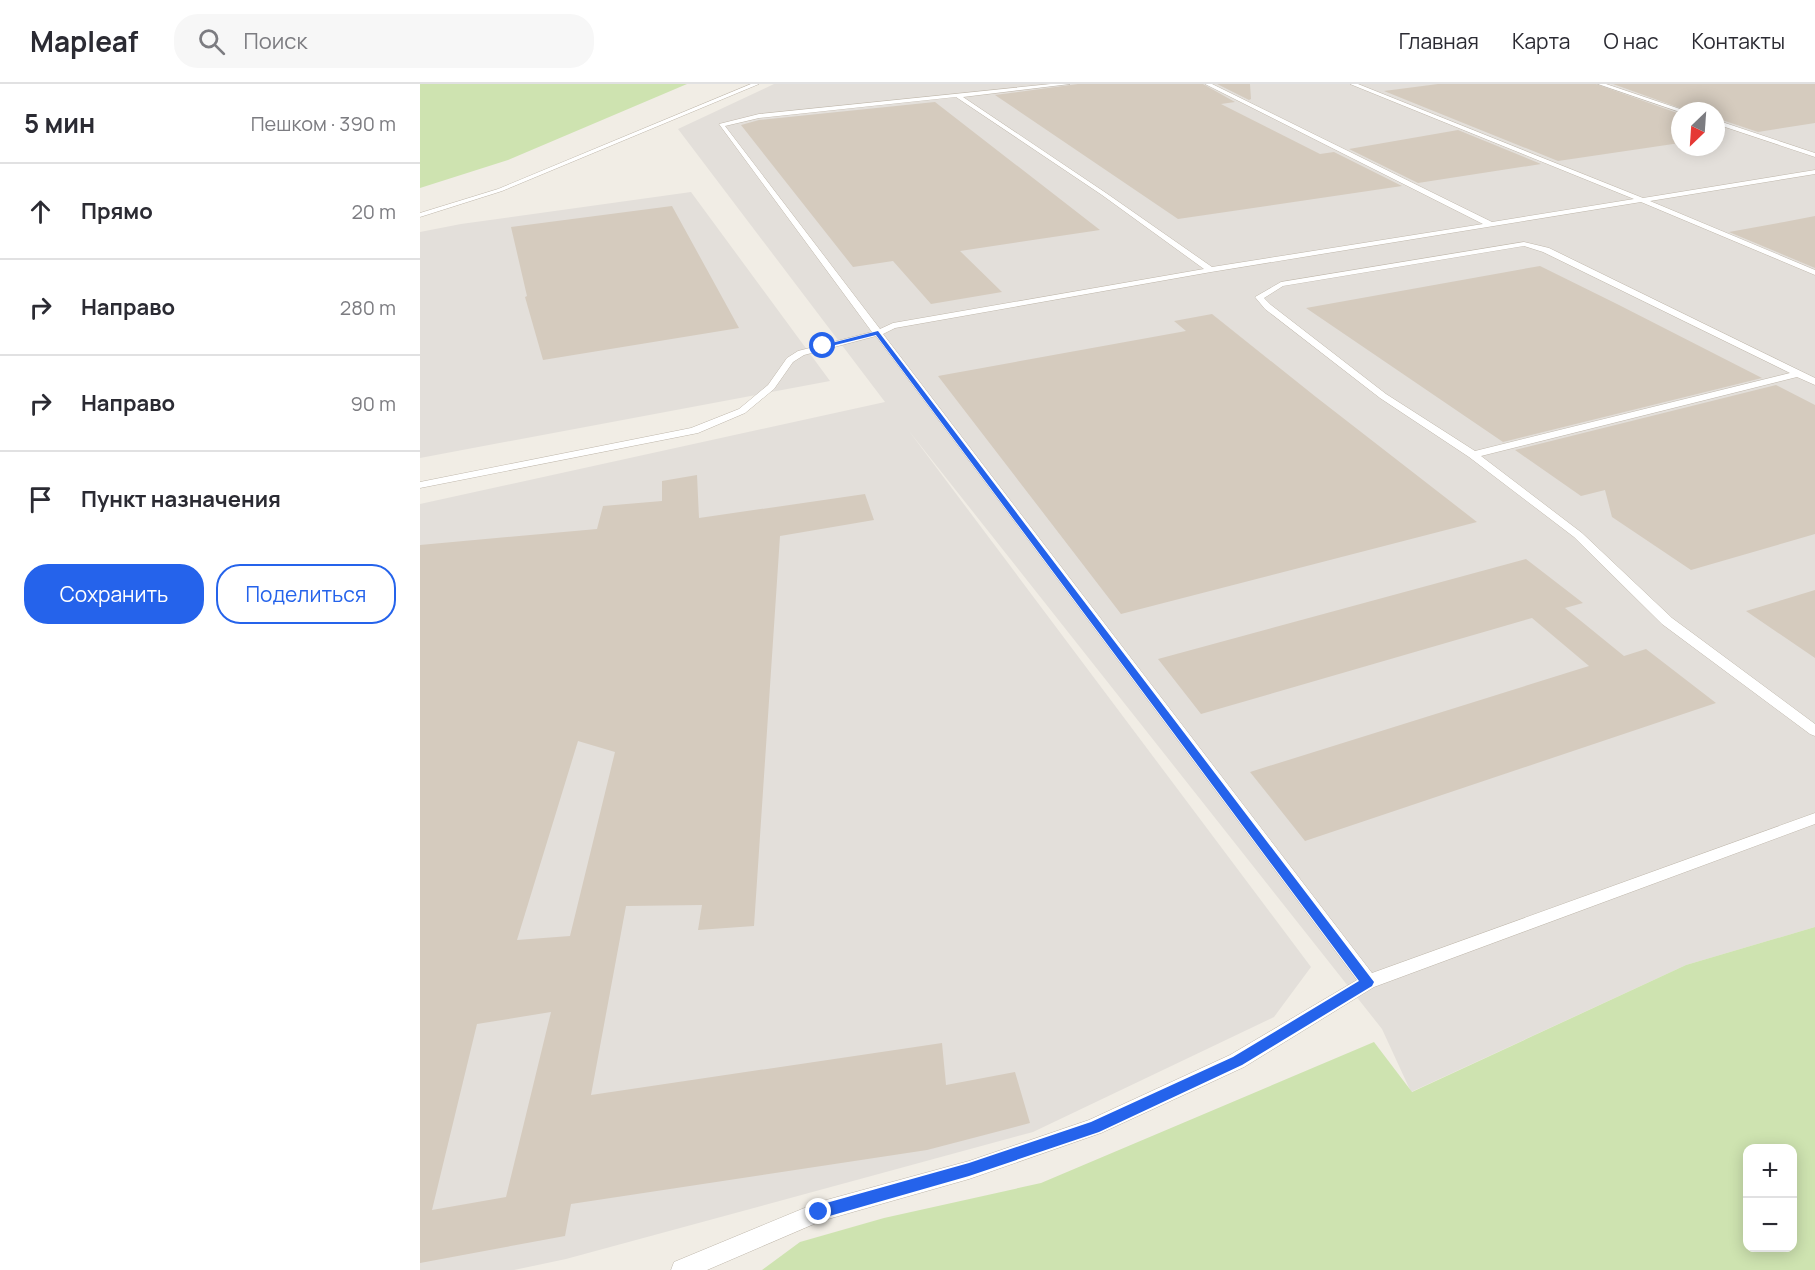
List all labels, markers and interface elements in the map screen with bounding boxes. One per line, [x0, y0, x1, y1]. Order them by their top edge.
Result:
search box [174, 14, 594, 68]
text: Mapleaf [30, 22, 138, 60]
icon: search [195, 25, 228, 58]
text: Поиск [243, 26, 307, 56]
text: Главная [1399, 27, 1479, 55]
text: Карта [1512, 27, 1570, 55]
text: О нас [1603, 27, 1659, 55]
text: Контакты [1692, 27, 1785, 55]
north arrow [1671, 102, 1725, 156]
text: 5 мин [24, 105, 95, 141]
text: Пешком · 390 m [251, 110, 396, 137]
icon: ahead [24, 195, 57, 228]
text: Прямо [81, 196, 153, 226]
text: 20 m [351, 198, 396, 225]
icon: right [24, 291, 57, 324]
text: Направо [81, 292, 175, 322]
text: 280 m [340, 294, 396, 321]
route start [809, 332, 835, 358]
icon: right [24, 387, 57, 420]
text: Направо [81, 388, 175, 418]
text: 90 m [350, 390, 396, 417]
icon: arrive [24, 483, 57, 516]
text: Пункт назначения [81, 484, 281, 514]
button: Сохранить [24, 564, 204, 624]
button: Поделиться [216, 564, 396, 624]
map controls [1743, 1144, 1797, 1252]
button: + [1743, 1144, 1797, 1198]
route end [805, 1198, 831, 1224]
button: − [1743, 1198, 1797, 1252]

